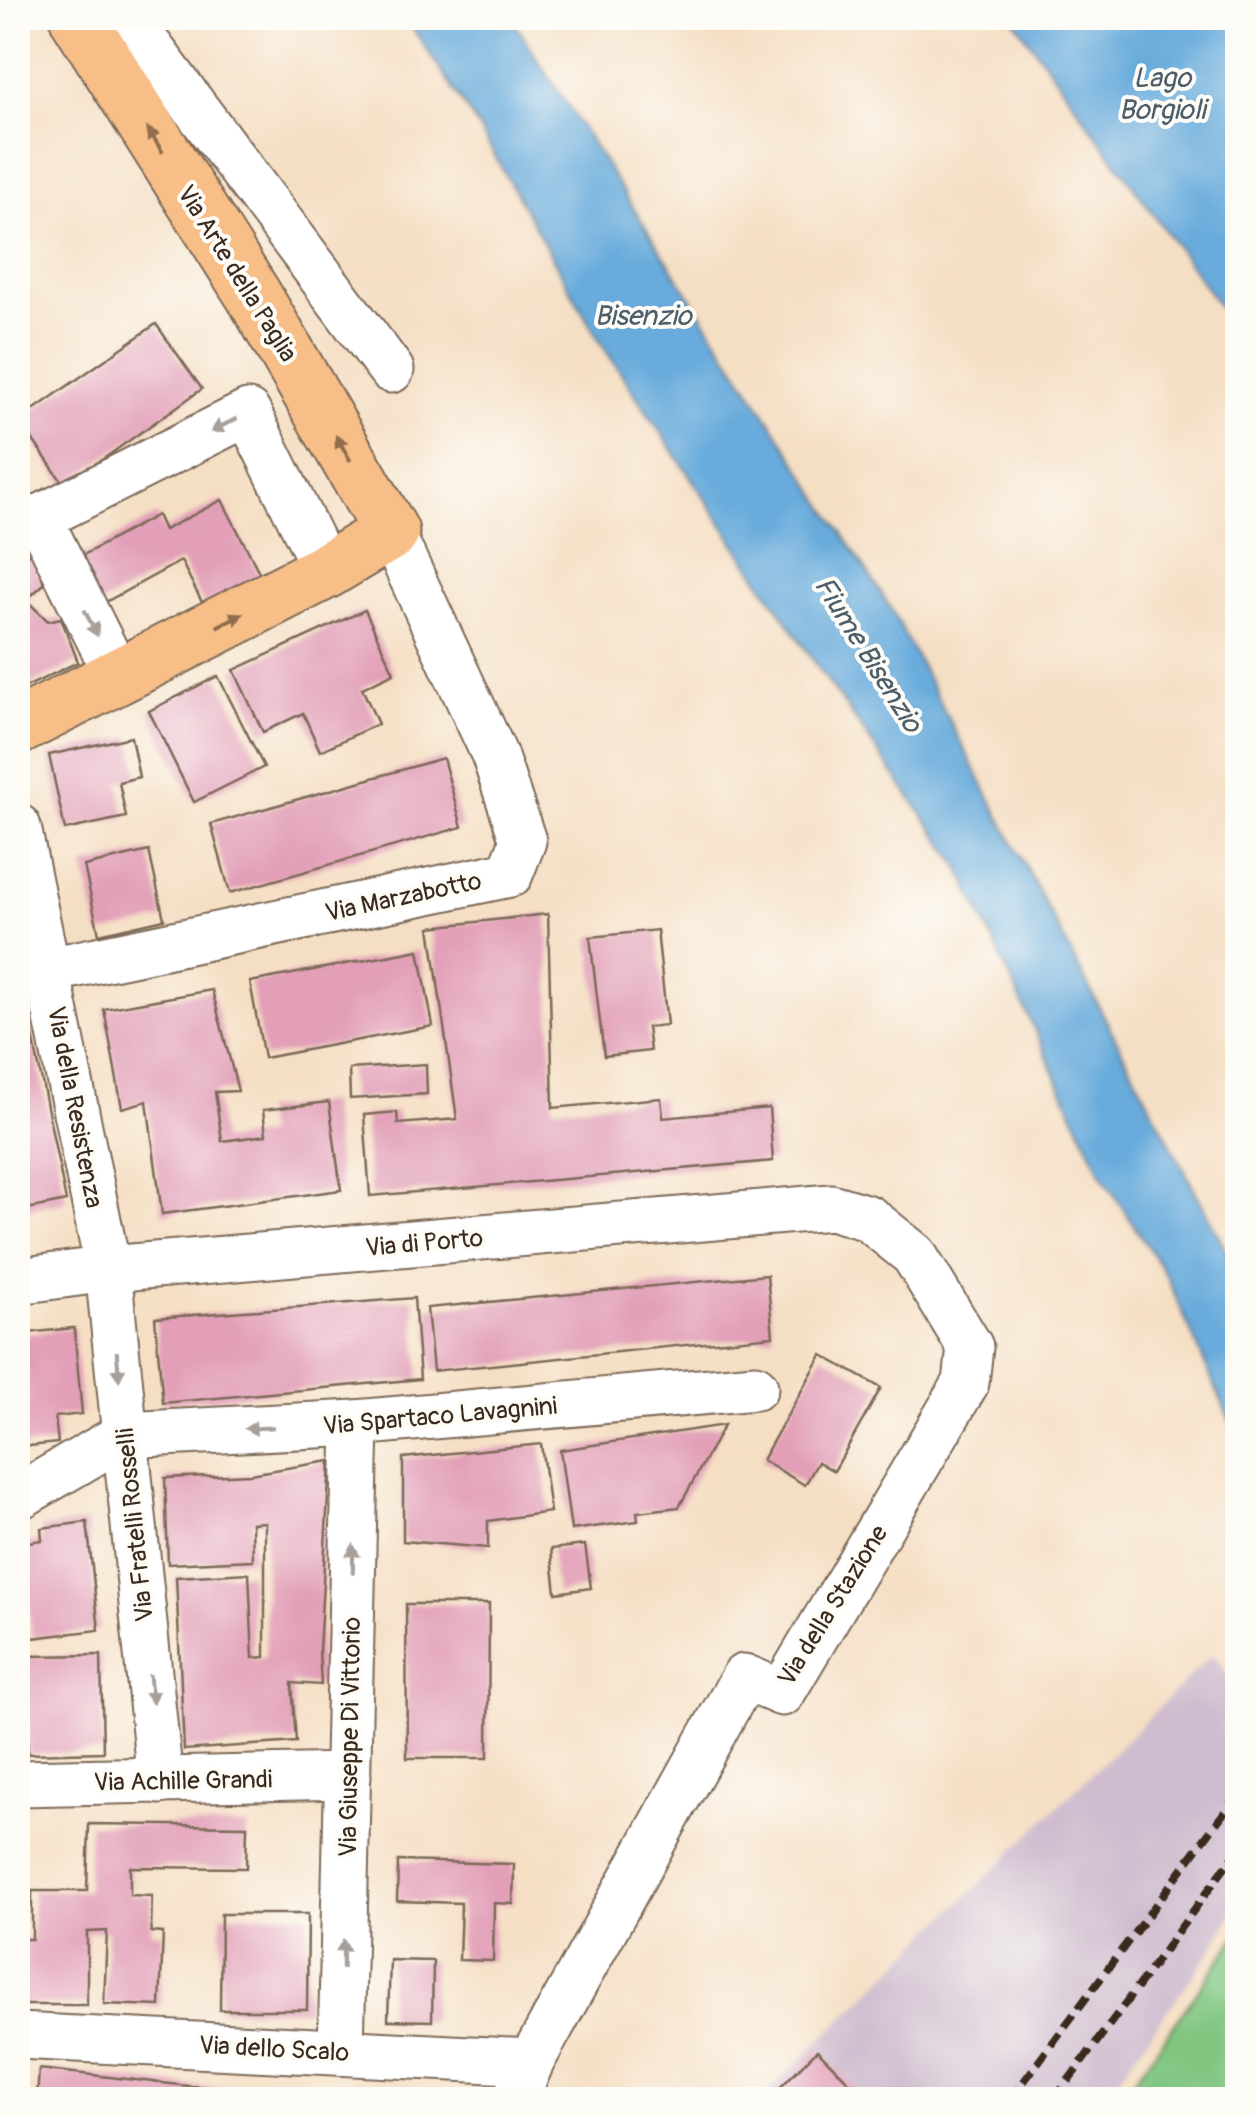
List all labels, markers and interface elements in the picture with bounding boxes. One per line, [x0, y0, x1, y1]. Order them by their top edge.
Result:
water label: Lago Borgioli [1119, 61, 1209, 128]
one-way arrow [147, 126, 165, 154]
street label: Via Arte della Paglia [170, 180, 303, 368]
water label: Bisenzio [594, 299, 693, 334]
one-way arrow [210, 416, 239, 433]
one-way arrow [334, 434, 352, 462]
water label: Fiume Bisenzio [806, 571, 930, 741]
one-way arrow [83, 609, 100, 638]
one-way arrow [215, 612, 244, 629]
street label: Via Marzabotto [322, 866, 484, 929]
street label: Via della Resistenza [40, 1004, 109, 1211]
street label: Via di Porto [364, 1223, 484, 1264]
one-way arrow [110, 1350, 126, 1382]
street label: Via Spartaco Lavagnini [322, 1391, 558, 1442]
one-way arrow [243, 1420, 275, 1436]
street label: Via Fratelli Rosselli [110, 1427, 161, 1623]
street label: Via della Stazione [771, 1519, 895, 1692]
one-way arrow [346, 1543, 362, 1575]
street label: Via Giuseppe Di Vittorio [333, 1617, 368, 1857]
one-way arrow [143, 1674, 159, 1705]
street label: Via Achille Grandi [93, 1764, 273, 1799]
one-way arrow [336, 1937, 352, 1969]
street label: Via dello Scalo [198, 2030, 350, 2069]

